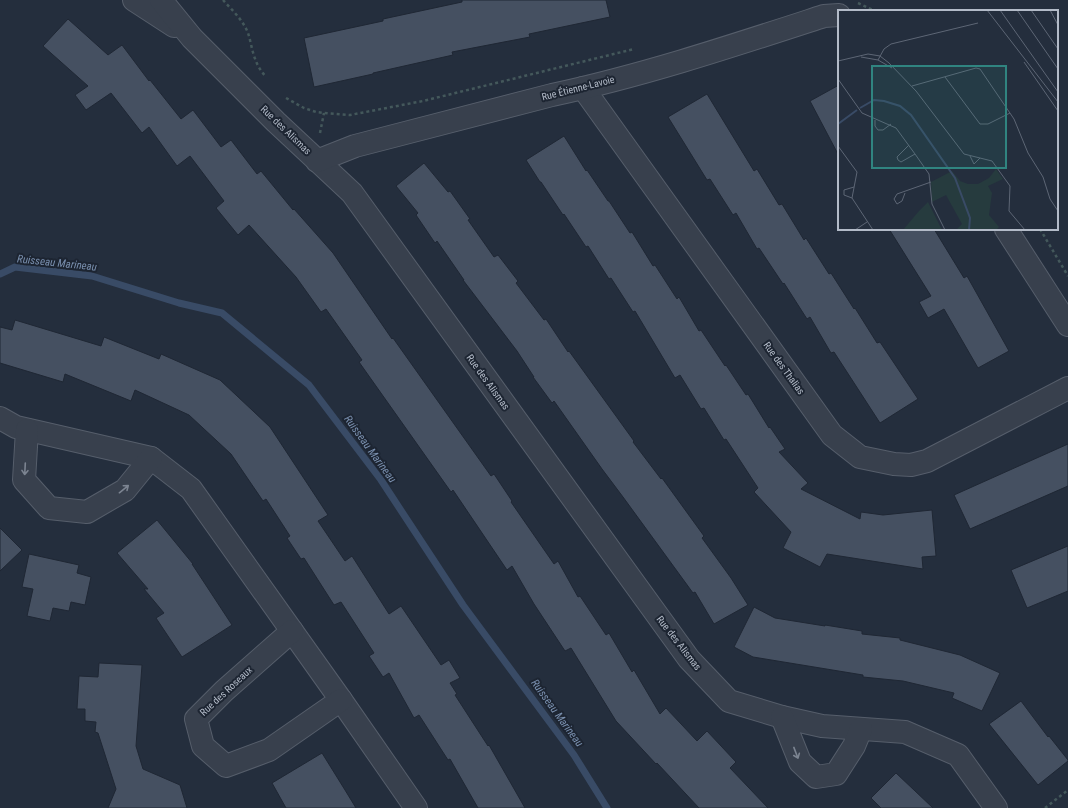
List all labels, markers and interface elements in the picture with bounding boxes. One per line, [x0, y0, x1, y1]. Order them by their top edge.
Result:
inset map [838, 10, 1058, 230]
street label: Rue Étienne-Lavoie [540, 73, 616, 102]
street label: Rue des Alismas [259, 103, 314, 157]
water label: Ruisseau Marineau [16, 252, 98, 274]
street label: Rue des Thalias [761, 340, 807, 397]
street label: Rue des Alismas [464, 352, 512, 412]
water label: Ruisseau Marineau [341, 413, 399, 485]
one-way arrow [21, 462, 29, 475]
one-way arrow [119, 485, 129, 494]
street label: Rue des Alismas [655, 614, 704, 673]
street label: Rue des Roseaux [198, 664, 255, 718]
water label: Ruisseau Marineau [528, 677, 586, 749]
one-way arrow [793, 747, 800, 759]

